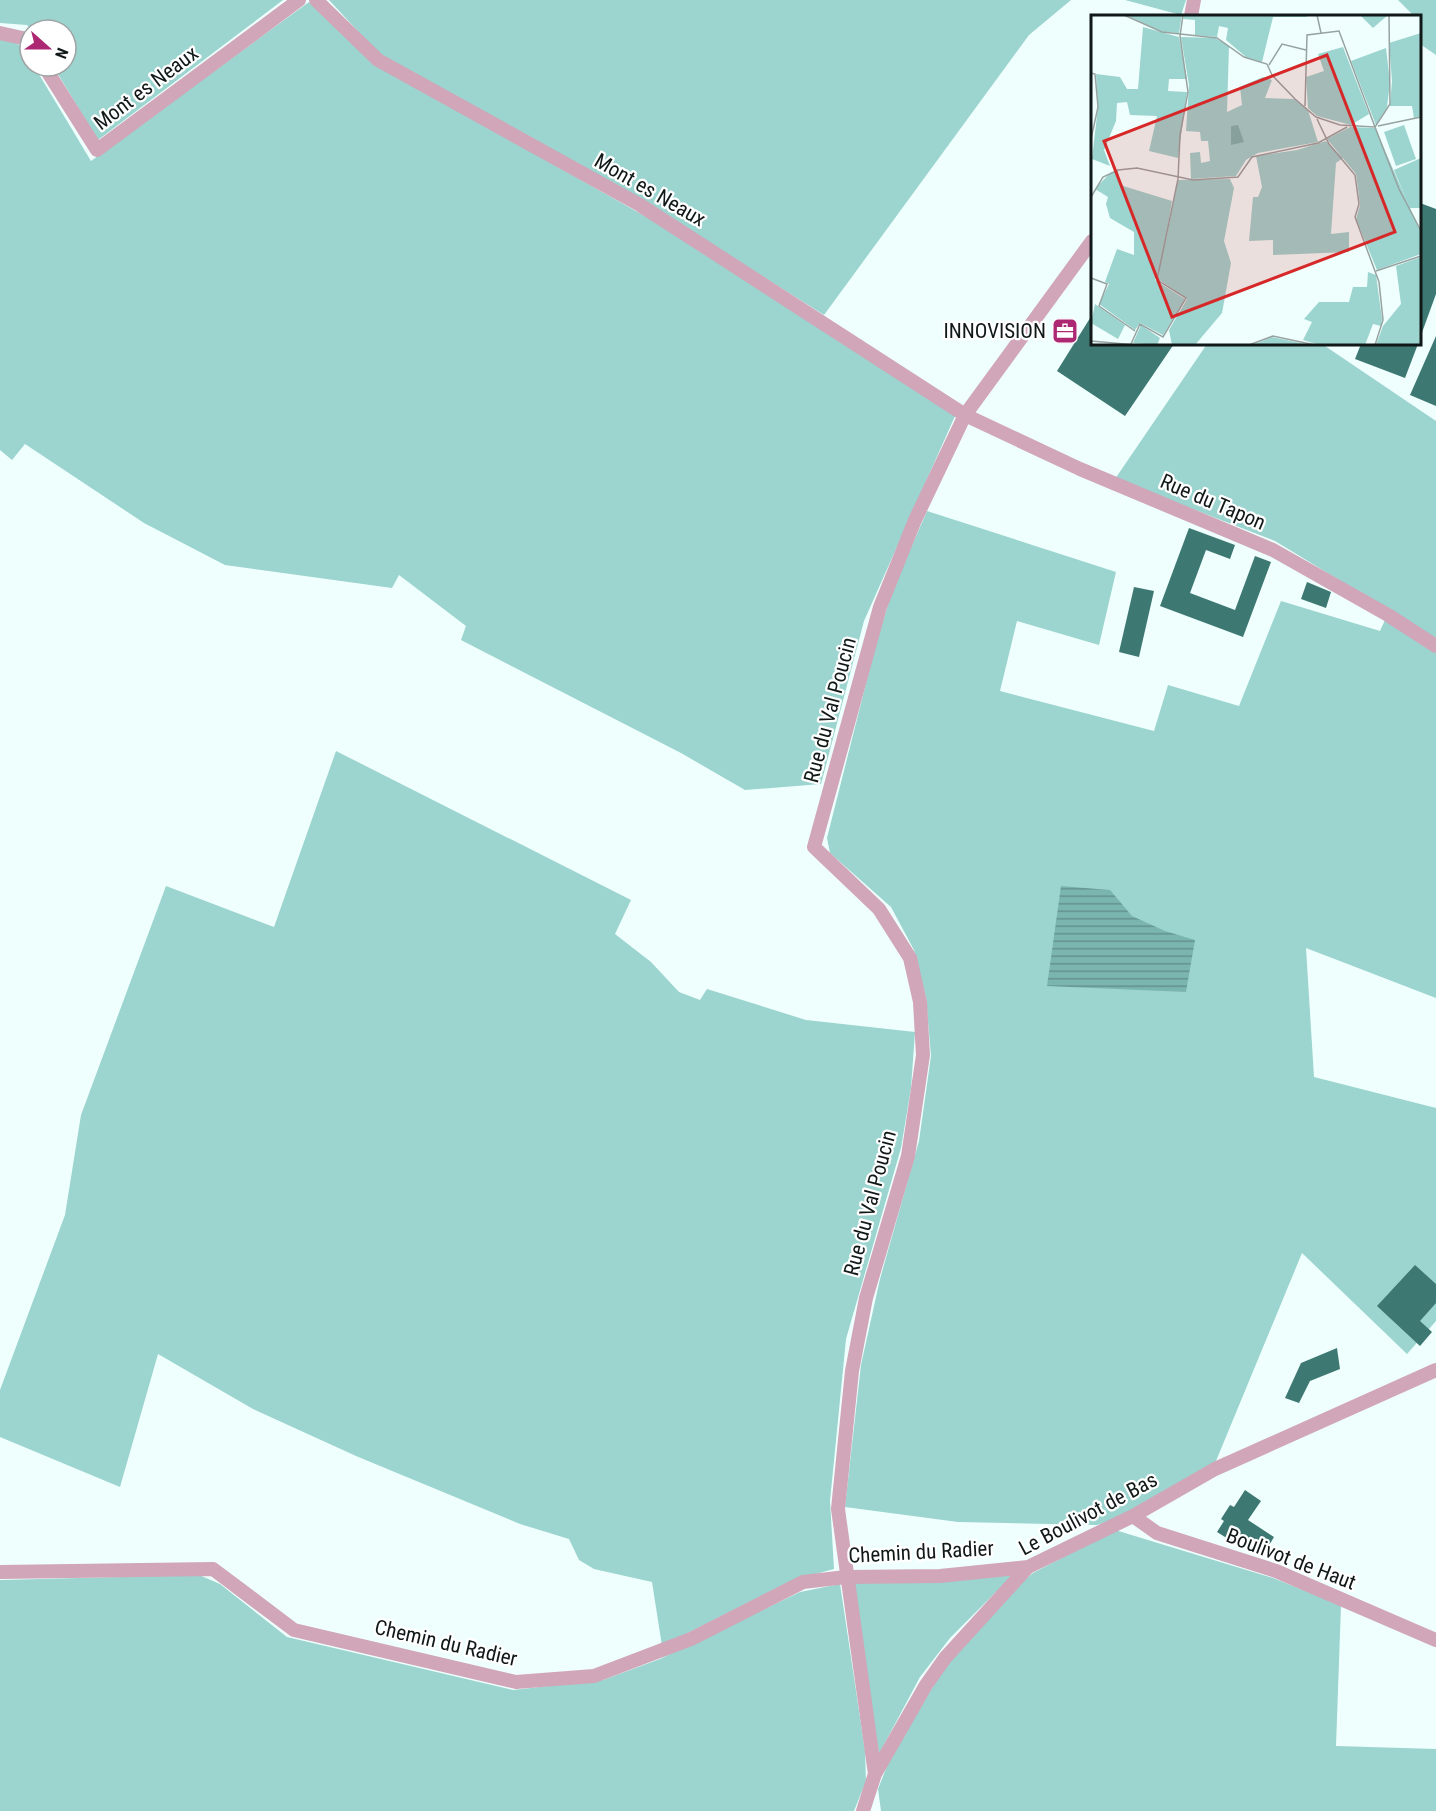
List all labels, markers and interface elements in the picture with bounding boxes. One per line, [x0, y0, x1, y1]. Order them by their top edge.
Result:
inset map [1091, 15, 1421, 345]
north arrow [18, 18, 78, 78]
street label: Mont es Neaux [89, 41, 203, 135]
text: N [51, 45, 72, 61]
street label: Mont es Neaux [590, 149, 710, 231]
office icon: INNOVISION [1050, 316, 1080, 346]
place label: INNOVISION [944, 319, 1046, 343]
street label: Rue du Tapon [1157, 469, 1269, 535]
street label: Rue du Val Poucin [799, 635, 861, 785]
street label: Rue du Val Poucin [839, 1128, 901, 1278]
street label: Le Boulivot de Bas [1015, 1467, 1161, 1561]
street label: Boulivot de Haut [1223, 1523, 1359, 1595]
street label: Chemin du Radier [848, 1536, 994, 1568]
street label: Chemin du Radier [372, 1615, 520, 1671]

